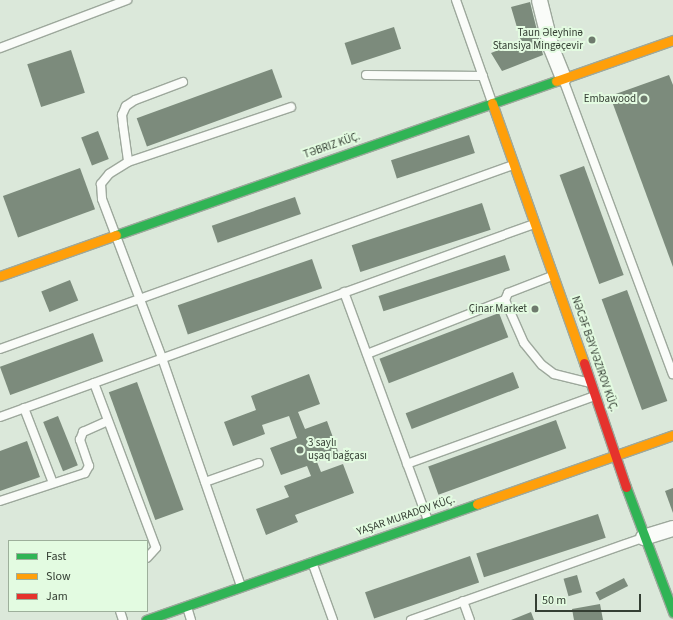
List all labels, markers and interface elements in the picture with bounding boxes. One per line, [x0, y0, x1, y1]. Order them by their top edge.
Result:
place label: Taun Əleyhinə Stansiya Mingəçevir [493, 27, 583, 53]
marker: Taun Əleyhinə Stansiya Mingəçevir [586, 34, 598, 46]
place label: Embawood [584, 92, 636, 106]
marker: Embawood [639, 94, 649, 104]
street label: TƏBRIZ KÜÇ. [302, 130, 362, 162]
street label: NƏCƏF BƏY VƏZIROV KÜÇ. [568, 295, 620, 413]
place label: Çinar Market [469, 302, 527, 316]
marker: Çinar Market [530, 304, 540, 314]
place label: 3 saylı uşaq bağçası [308, 437, 367, 463]
marker: 3 saylı uşaq bağçası [295, 445, 305, 455]
street label: YAŞAR MURADOV KÜÇ. [355, 493, 457, 539]
legend [8, 540, 148, 612]
text: Fast [46, 548, 66, 565]
text: Slow [46, 568, 71, 585]
scale bar [537, 586, 643, 612]
text: Jam [46, 588, 68, 605]
text: 50 m [542, 592, 566, 609]

